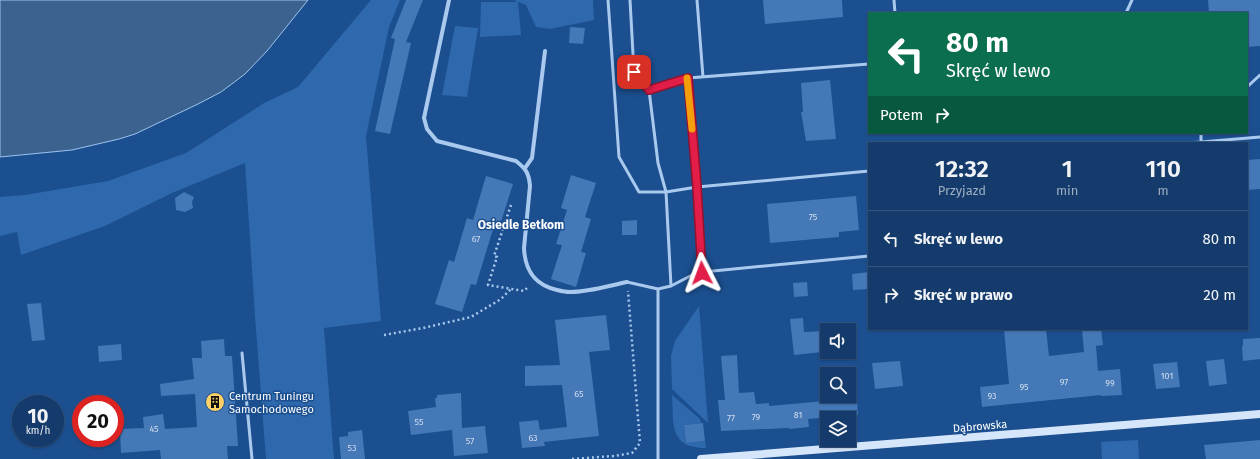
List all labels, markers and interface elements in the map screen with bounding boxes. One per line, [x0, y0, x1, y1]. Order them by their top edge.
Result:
text: 80 m [946, 26, 1009, 59]
icon: left [880, 28, 932, 80]
pin [617, 55, 651, 89]
text: Skręć w lewo [946, 60, 1051, 82]
icon: arrive [623, 61, 645, 83]
icon: right [931, 104, 953, 126]
text: Potem [880, 106, 923, 124]
text: 12:32 [935, 155, 989, 183]
text: 1 [1062, 155, 1073, 183]
text: 110 [1145, 155, 1181, 183]
text: Przyjazd [938, 183, 986, 198]
text: min [1056, 183, 1078, 198]
text: m [1158, 183, 1169, 198]
house number: 75 [809, 212, 818, 222]
district label: Osiedle Betkom [478, 218, 564, 232]
icon: left [880, 228, 902, 250]
text: Skręć w lewo [914, 230, 1003, 248]
text: 80 m [1203, 230, 1236, 248]
house number: 67 [472, 234, 480, 244]
position arrow [681, 252, 723, 294]
icon: right [880, 284, 902, 306]
text: Skręć w prawo [914, 286, 1013, 304]
text: 20 m [1203, 286, 1236, 304]
map controls [820, 323, 856, 447]
button: sound [820, 323, 856, 359]
button: search [820, 367, 856, 403]
house number: 101 [1161, 371, 1173, 381]
house number: 97 [1060, 377, 1068, 387]
house number: 99 [1105, 378, 1115, 388]
house number: 95 [1019, 382, 1029, 392]
house number: 65 [574, 389, 584, 399]
place label: Centrum Tuningu Samochodowego [229, 390, 314, 416]
building icon: Centrum Tuningu Samochodowego [204, 391, 226, 413]
house number: 93 [987, 391, 997, 401]
speed limit sign: 20 [72, 395, 124, 447]
text: 10 [28, 404, 48, 428]
house number: 81 [794, 410, 802, 420]
button: layers [820, 411, 856, 447]
house number: 79 [752, 412, 761, 422]
house number: 77 [727, 413, 735, 423]
house number: 55 [415, 417, 424, 427]
street label: Dąbrowska [952, 418, 1008, 435]
house number: 45 [149, 424, 159, 434]
text: km/h [26, 425, 50, 437]
house number: 63 [528, 433, 538, 443]
house number: 57 [466, 436, 474, 446]
house number: 53 [348, 443, 356, 453]

